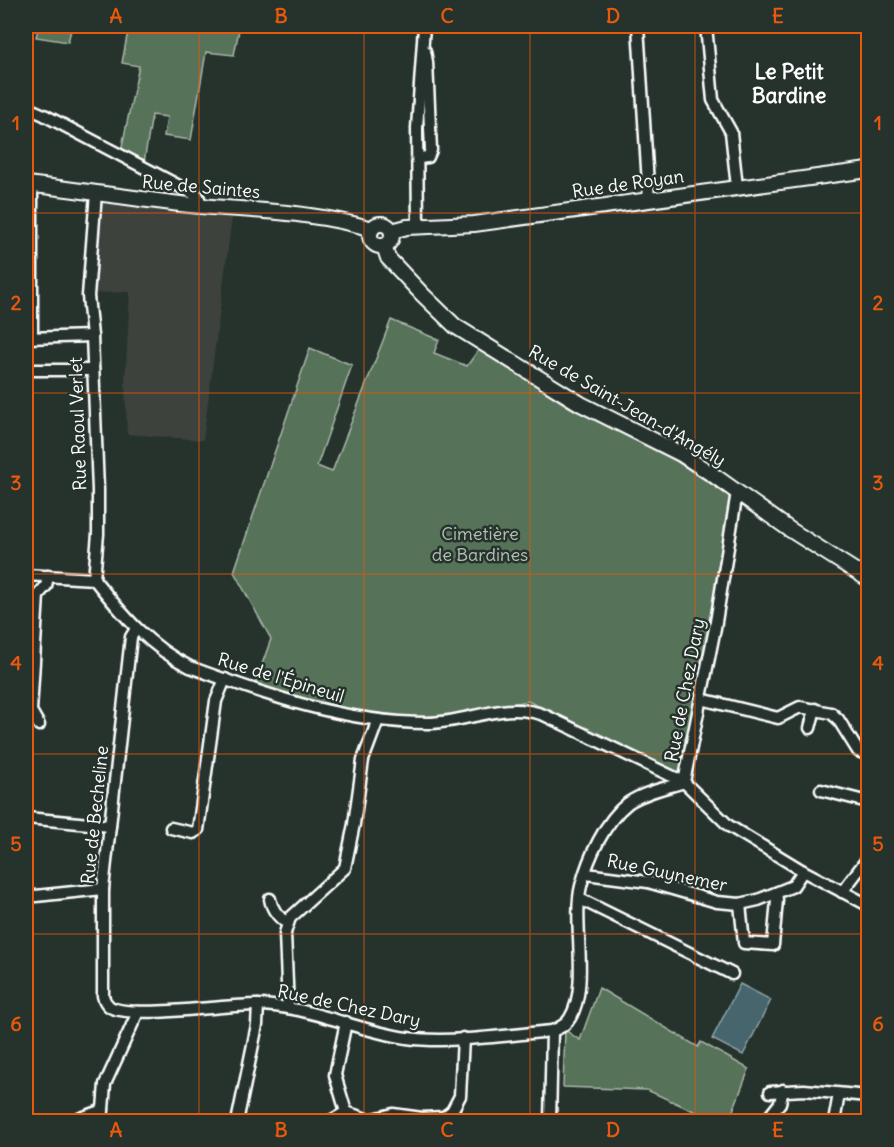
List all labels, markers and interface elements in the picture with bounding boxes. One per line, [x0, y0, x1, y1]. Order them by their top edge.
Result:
text: A [110, 3, 123, 28]
text: B [274, 3, 288, 28]
text: C [440, 3, 454, 28]
text: D [606, 3, 620, 28]
text: E [772, 3, 784, 28]
district label: Le Petit Bardine [752, 58, 826, 109]
text: 1 [12, 110, 20, 135]
text: 1 [874, 110, 882, 135]
street label: Rue de Royan [571, 164, 685, 203]
street label: Rue de Saintes [141, 170, 261, 203]
text: 2 [11, 290, 22, 315]
text: 2 [873, 290, 884, 315]
street label: Rue de Saint-Jean-d'Angély [525, 340, 730, 471]
street label: Rue Raoul Verlet [64, 357, 91, 491]
text: 3 [10, 470, 22, 495]
text: 3 [872, 470, 884, 495]
park label: Cimetière de Bardines [432, 522, 528, 566]
street label: Rue de Chez Dary [659, 616, 710, 764]
street label: Rue de l'Épineuil [215, 647, 347, 708]
text: 4 [10, 650, 22, 675]
text: 4 [872, 650, 884, 675]
street label: Rue de Becheline [76, 745, 113, 885]
text: 5 [10, 831, 22, 856]
text: 5 [872, 831, 884, 856]
street label: Rue Guynemer [605, 849, 730, 897]
street label: Rue de Chez Dary [275, 979, 423, 1032]
text: 6 [10, 1011, 22, 1036]
text: 6 [872, 1011, 884, 1036]
text: A [110, 1117, 123, 1142]
text: B [274, 1117, 288, 1142]
text: C [440, 1117, 454, 1142]
text: D [606, 1117, 620, 1142]
text: E [772, 1117, 784, 1142]

